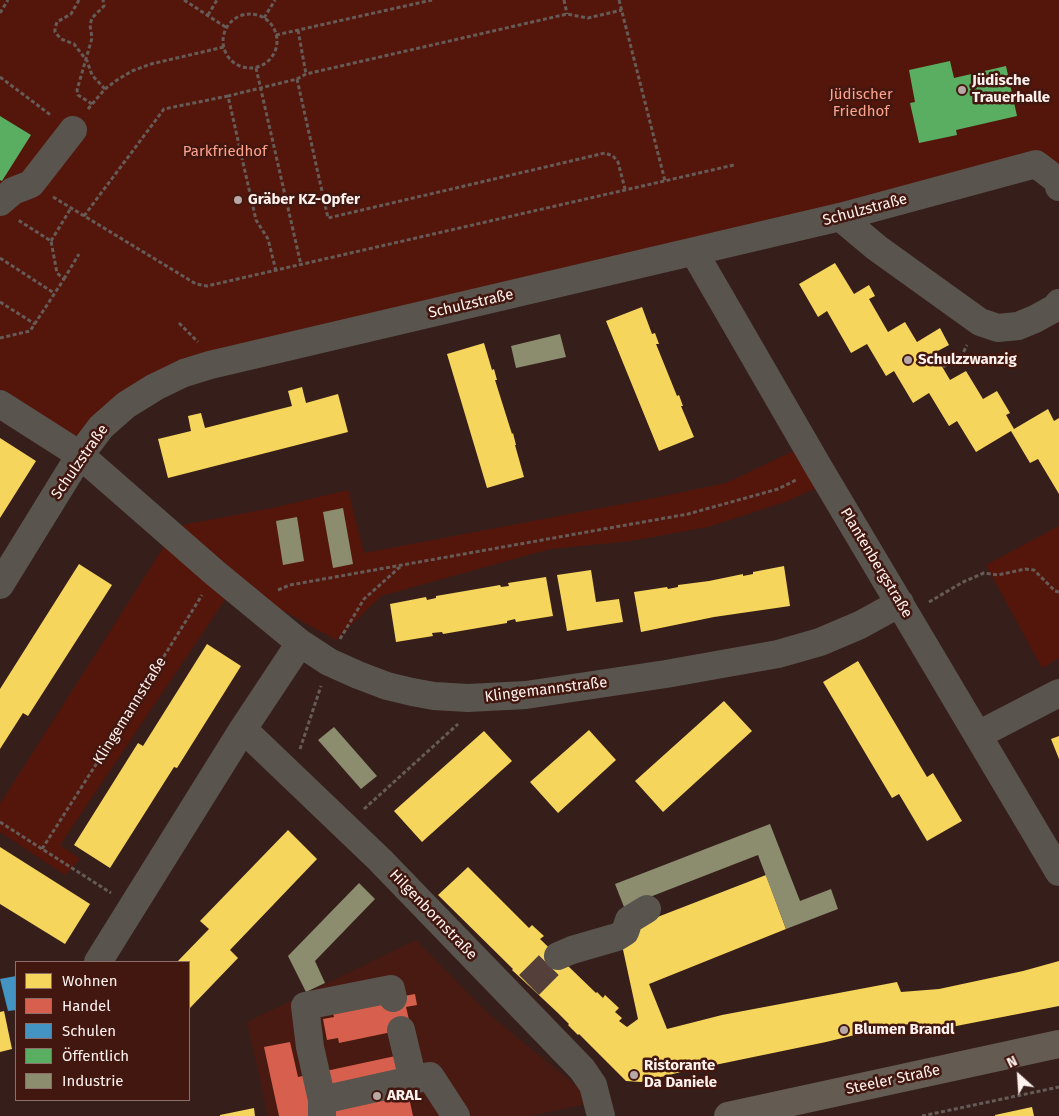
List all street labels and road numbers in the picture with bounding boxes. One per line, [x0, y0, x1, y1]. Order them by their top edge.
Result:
street label: Schulzstraße [821, 190, 909, 230]
street label: Schulzstraße [427, 285, 515, 323]
street label: Schulzstraße [48, 421, 112, 503]
street label: Plantenbergstraße [836, 505, 916, 621]
street label: Klingemannstraße [90, 654, 170, 768]
street label: Klingemannstraße [484, 674, 608, 706]
street label: Hilgenbornstraße [385, 866, 481, 964]
street label: Steeler Straße [844, 1061, 942, 1099]

